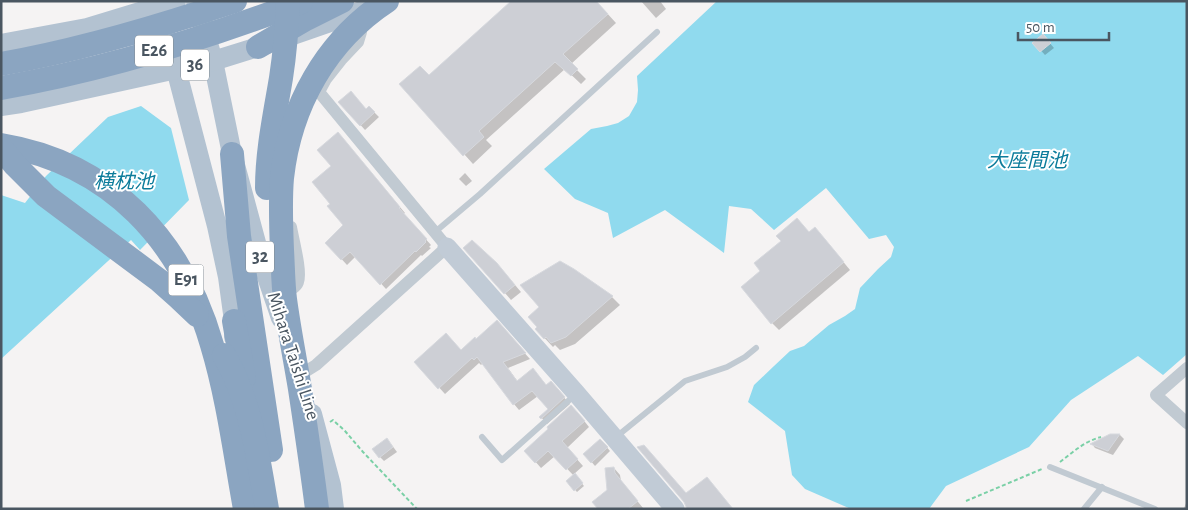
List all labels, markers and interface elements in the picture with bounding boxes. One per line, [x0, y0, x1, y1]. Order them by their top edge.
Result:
scale bar [1018, 10, 1109, 42]
text: 50 m [1026, 20, 1055, 35]
road number: E26 [135, 36, 173, 66]
road number: 36 [181, 50, 209, 80]
water label: 大座間池 [987, 150, 1069, 171]
water label: 横枕池 [94, 171, 156, 192]
road number: 32 [246, 242, 274, 272]
road number: E91 [168, 264, 204, 296]
street label: Mihara Taishi Line [263, 290, 323, 422]

